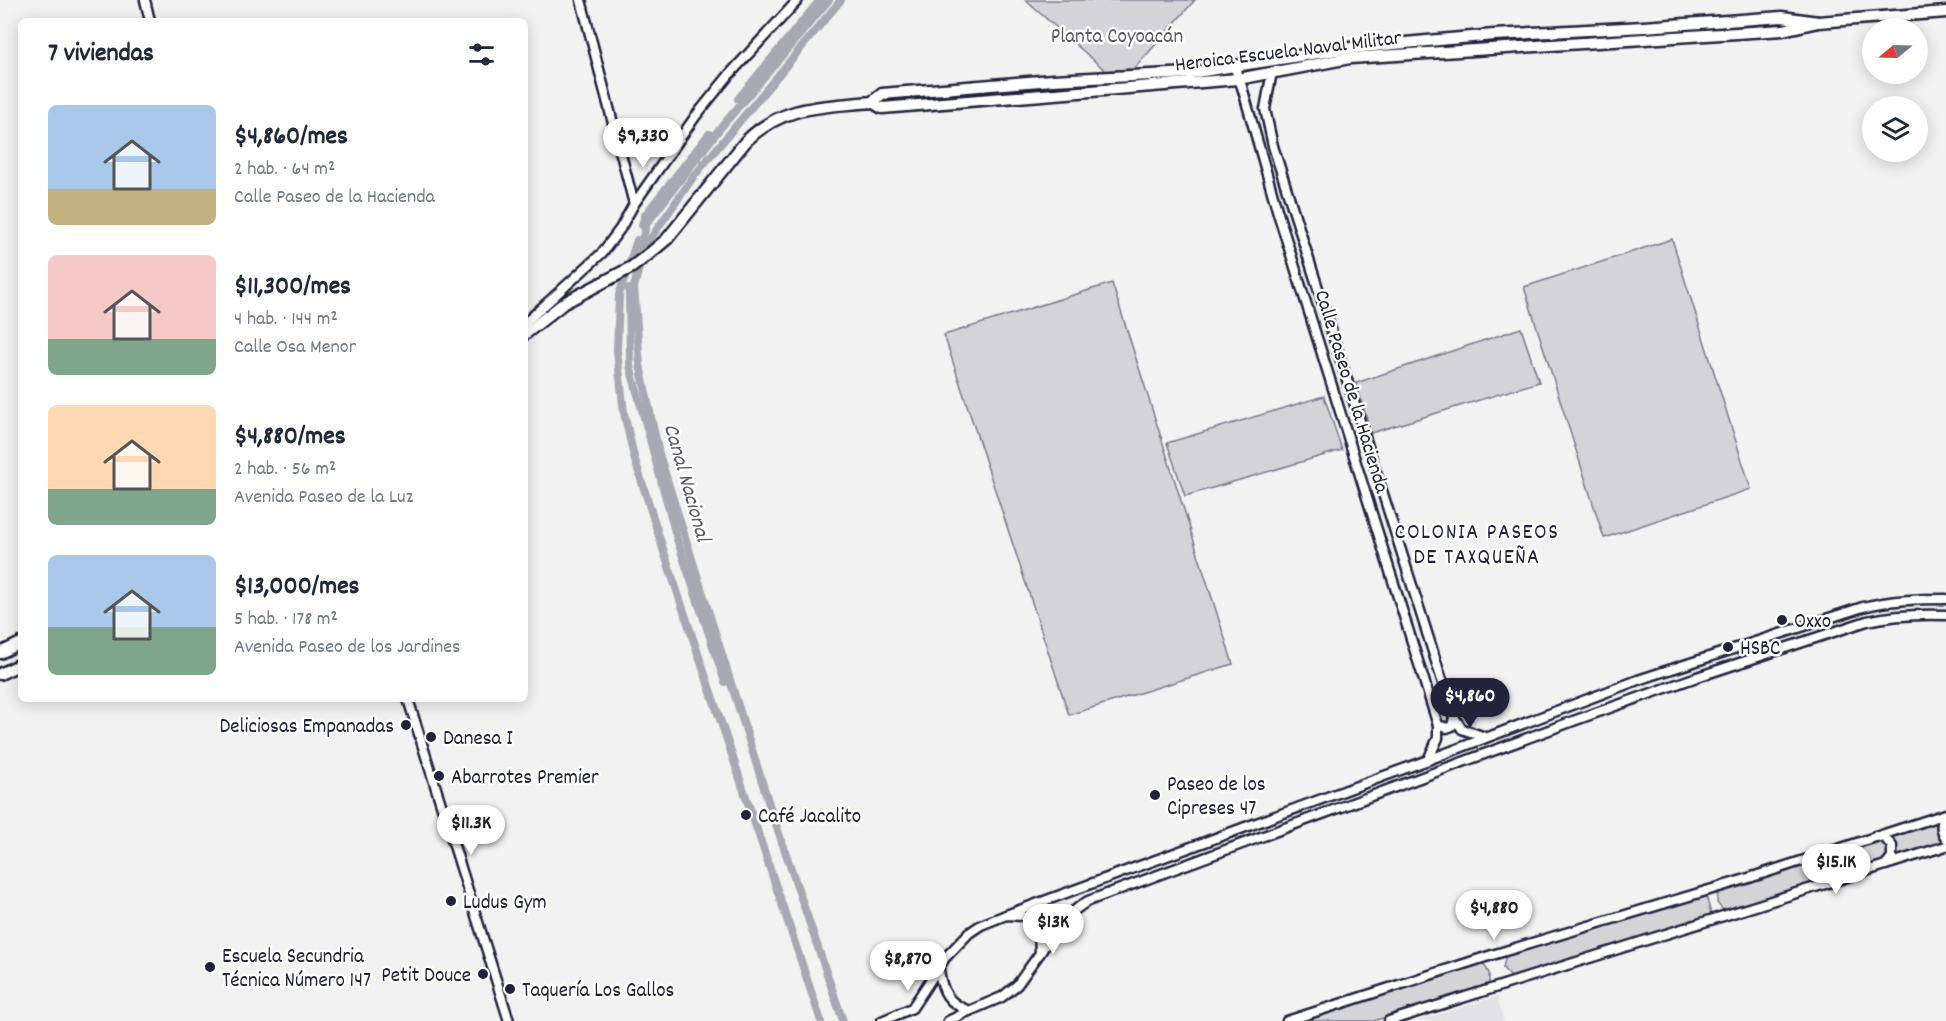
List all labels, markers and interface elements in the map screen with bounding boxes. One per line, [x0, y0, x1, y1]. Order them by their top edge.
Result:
north arrow [1862, 18, 1928, 84]
map controls [1862, 18, 1928, 162]
park label: Planta Coyoacán [1051, 23, 1183, 53]
street label: Heroica Escuela Naval Militar [1173, 24, 1403, 82]
text: 7 viviendas [48, 36, 154, 73]
icon: filters [465, 38, 498, 71]
button: layers [1862, 96, 1928, 162]
pin: $9,330 [594, 118, 692, 169]
text: $4,860/mes [234, 119, 348, 156]
text: $9,330 [617, 123, 669, 151]
icon: home [96, 129, 168, 201]
text: 2 hab. · 64 m² [234, 156, 335, 184]
text: Calle Paseo de la Hacienda [234, 184, 435, 212]
text: $11,300/mes [234, 269, 351, 306]
icon: home [96, 279, 168, 351]
street label: Calle Paseo de la Hacienda [1305, 287, 1396, 498]
text: 4 hab. · 144 m² [234, 306, 338, 334]
text: Calle Osa Menor [234, 334, 356, 362]
text: $4,880/mes [234, 419, 346, 456]
water label: Canal Nacional [654, 420, 718, 547]
icon: home [96, 429, 168, 501]
text: 2 hab. · 56 m² [234, 456, 336, 484]
text: Avenida Paseo de la Luz [234, 484, 413, 512]
district label: COLONIA PASEOS DE TAXQUEÑA [1395, 518, 1559, 574]
text: $13,000/mes [234, 569, 360, 606]
icon: home [96, 579, 168, 651]
text: 5 hab. · 178 m² [234, 606, 338, 634]
place label: Oxxo [1794, 608, 1831, 638]
marker: Oxxo [1775, 613, 1789, 627]
text: Avenida Paseo de los Jardines [234, 634, 460, 662]
place label: HSBC [1740, 635, 1780, 665]
marker: HSBC [1721, 640, 1735, 654]
pin: $4,860 [1421, 678, 1519, 729]
text: $4,860 [1445, 683, 1495, 711]
place label: Deliciosas Empanadas [220, 713, 394, 743]
marker: Deliciosas Empanadas [399, 718, 413, 732]
place label: Danesa I [443, 725, 513, 755]
marker: Danesa I [424, 730, 438, 744]
place label: Abarrotes Premier [451, 764, 599, 794]
marker: Abarrotes Premier [432, 769, 446, 783]
place label: Paseo de los Cipreses 47 [1167, 771, 1266, 825]
marker: Paseo de los Cipreses 47 [1148, 788, 1162, 802]
place label: Café Jacalito [758, 803, 861, 833]
pin: $11.3K [422, 805, 520, 856]
marker: Café Jacalito [739, 808, 753, 822]
text: $11.3K [451, 810, 491, 838]
pin: $15.1K [1787, 844, 1885, 895]
text: $15.1K [1816, 849, 1856, 877]
place label: Ludus Gym [463, 889, 547, 919]
pin: $4,880 [1445, 890, 1543, 941]
marker: Ludus Gym [444, 894, 458, 908]
text: $4,880 [1469, 895, 1519, 923]
pin: $13K [1017, 904, 1089, 955]
text: $13K [1037, 909, 1069, 937]
pin: $8,870 [859, 941, 957, 992]
place label: Escuela Secundria Técnica Número 147 [222, 943, 371, 997]
text: $8,870 [884, 946, 932, 974]
marker: Escuela Secundria Técnica Número 147 [203, 960, 217, 974]
place label: Petit Douce [381, 962, 471, 992]
marker: Petit Douce [476, 967, 490, 981]
place label: Taquería Los Gallos [522, 977, 674, 1007]
marker: Taquería Los Gallos [503, 982, 517, 996]

